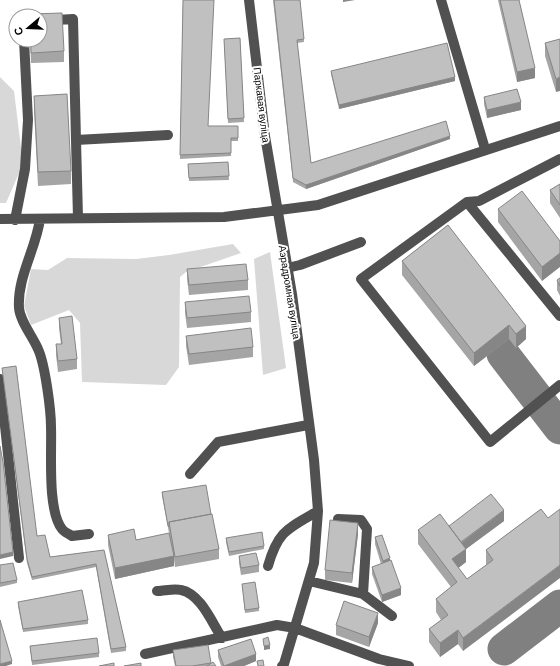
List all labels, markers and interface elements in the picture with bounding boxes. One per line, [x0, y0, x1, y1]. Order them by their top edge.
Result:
north arrow [8, 8, 48, 48]
text: С [11, 25, 26, 37]
street label: Паркавая вуліца [251, 67, 273, 144]
street label: Аэрадромная вуліца [277, 244, 303, 340]

